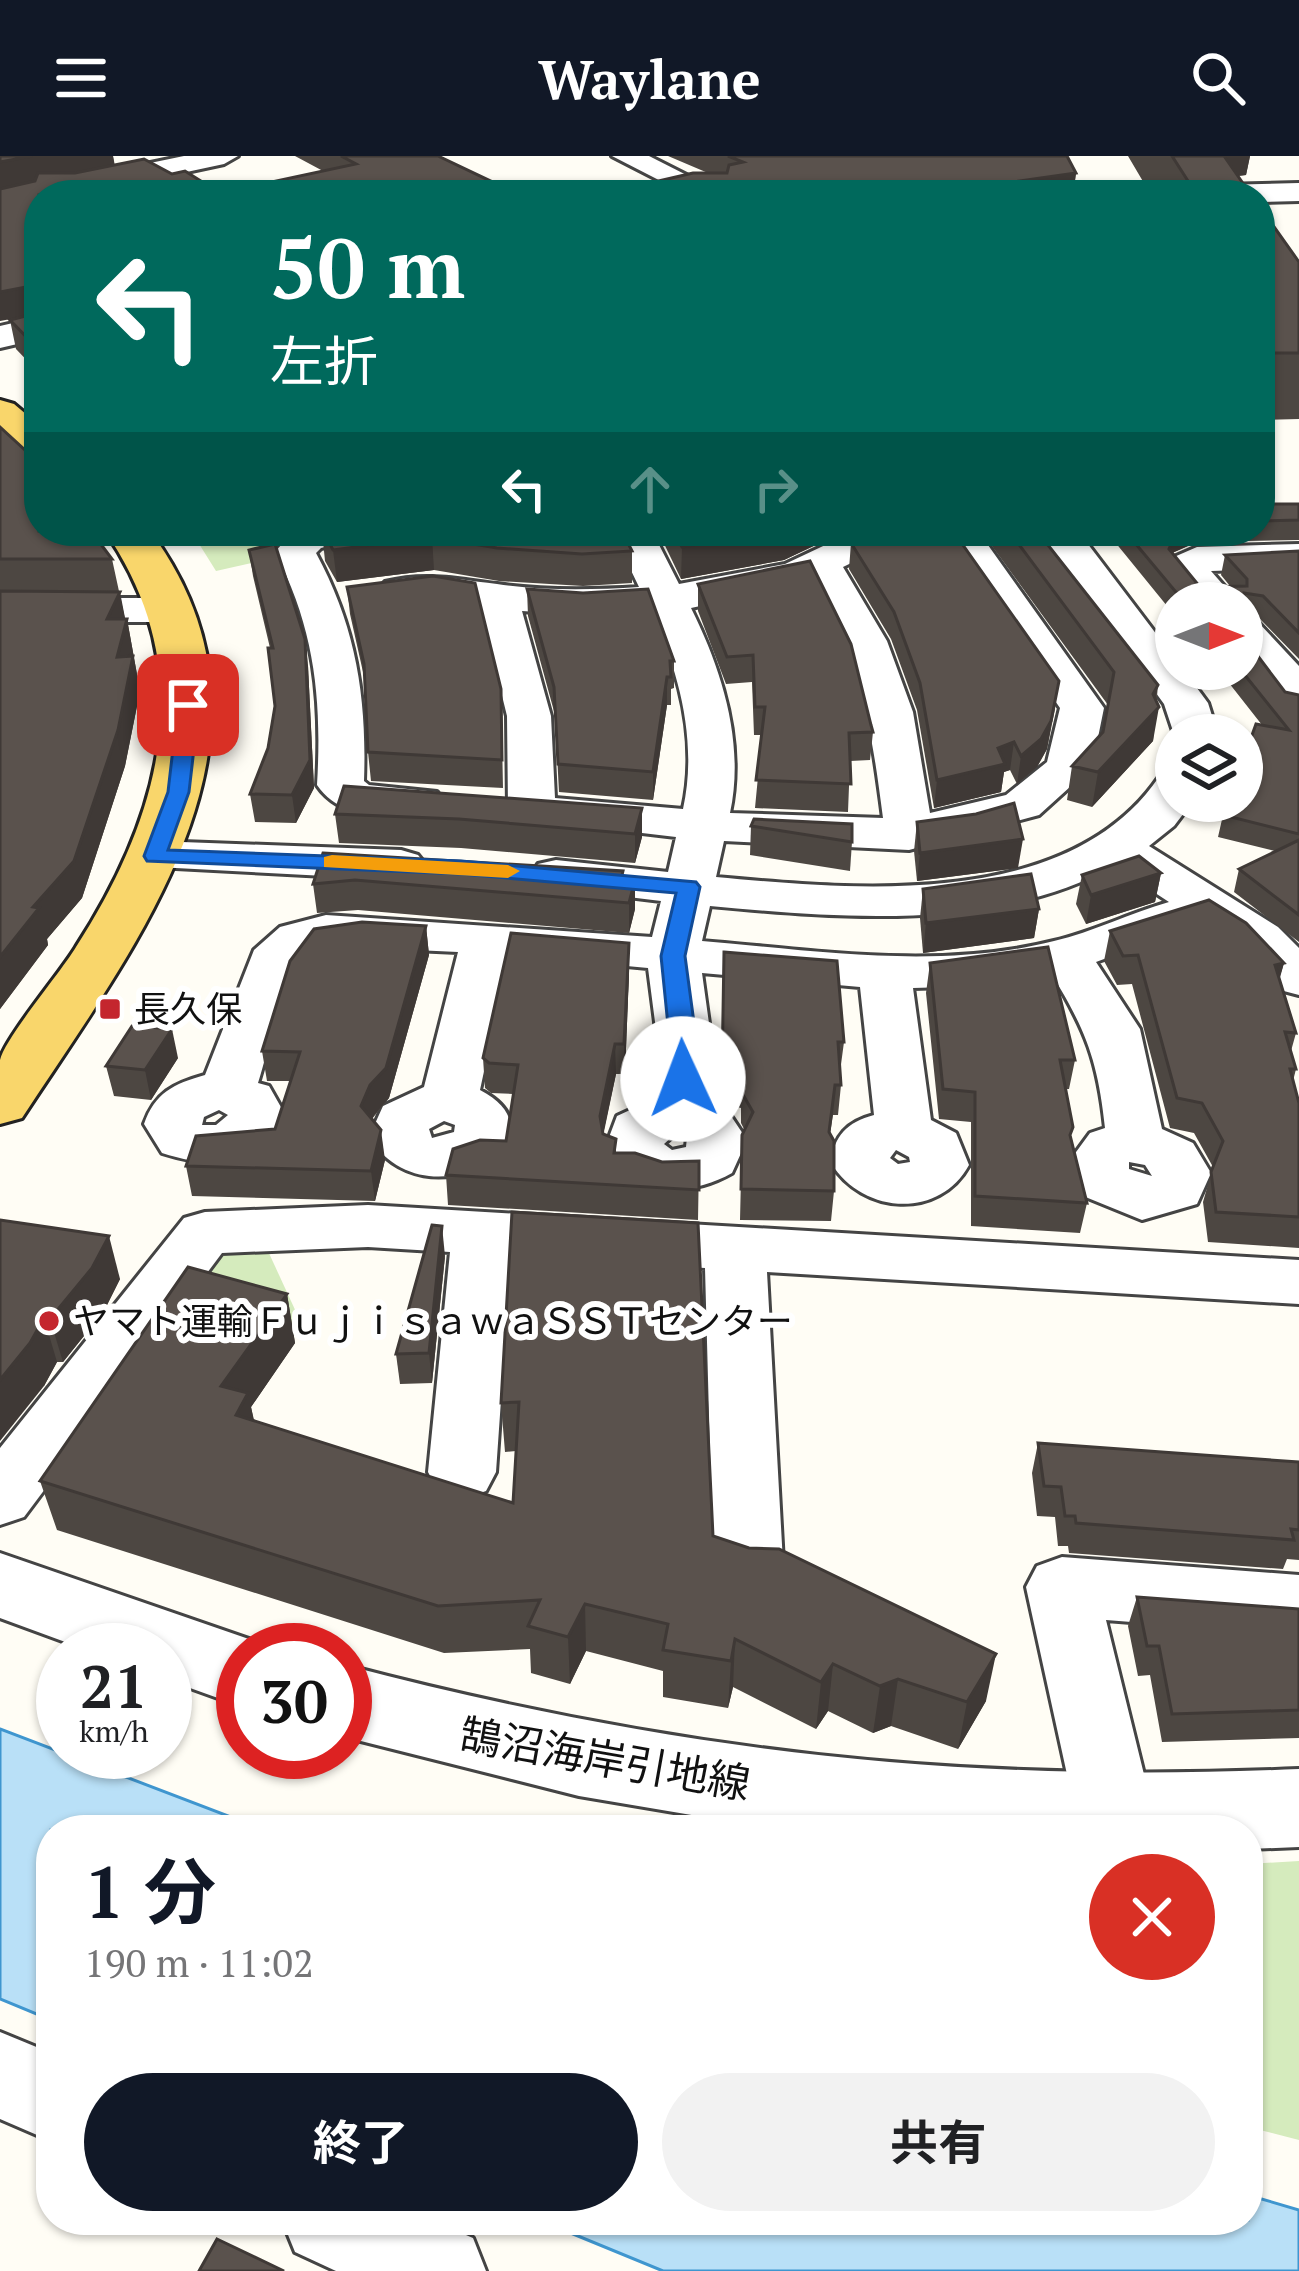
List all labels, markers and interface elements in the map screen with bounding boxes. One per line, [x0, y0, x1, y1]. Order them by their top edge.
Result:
text: Waylane [538, 43, 761, 114]
icon: menu [48, 45, 114, 111]
icon: search [1185, 45, 1251, 111]
text: 50 m [270, 211, 465, 322]
icon: left [72, 228, 228, 384]
text: 左折 [270, 325, 378, 396]
icon: left [491, 456, 557, 522]
icon: ahead [617, 456, 683, 522]
icon: right [743, 456, 809, 522]
north arrow [1155, 582, 1263, 690]
map controls [1155, 582, 1263, 822]
pin [137, 654, 239, 756]
icon: arrive [155, 672, 221, 738]
button: layers [1155, 714, 1263, 822]
place label: 長久保 [134, 985, 242, 1032]
marker: 長久保 [97, 996, 123, 1022]
position arrow [620, 1016, 746, 1142]
place label: ヤマト運輸ＦｕｊｉｓａｗａＳＳＴセンター [73, 1297, 793, 1344]
marker: ヤマト運輸ＦｕｊｉｓａｗａＳＳＴセンター [36, 1308, 62, 1334]
speed limit sign: 30 [216, 1623, 372, 1779]
text: 21 [80, 1646, 148, 1725]
street label: 鵠沼海岸引地線 [456, 1705, 755, 1811]
text: km/h [79, 1711, 149, 1751]
text: 1 分 [84, 1843, 216, 1939]
button: close [1089, 1854, 1215, 1980]
text: 190 m · 11:02 [84, 1936, 314, 1988]
button: 終了 [84, 2073, 638, 2211]
button: 共有 [662, 2073, 1215, 2211]

